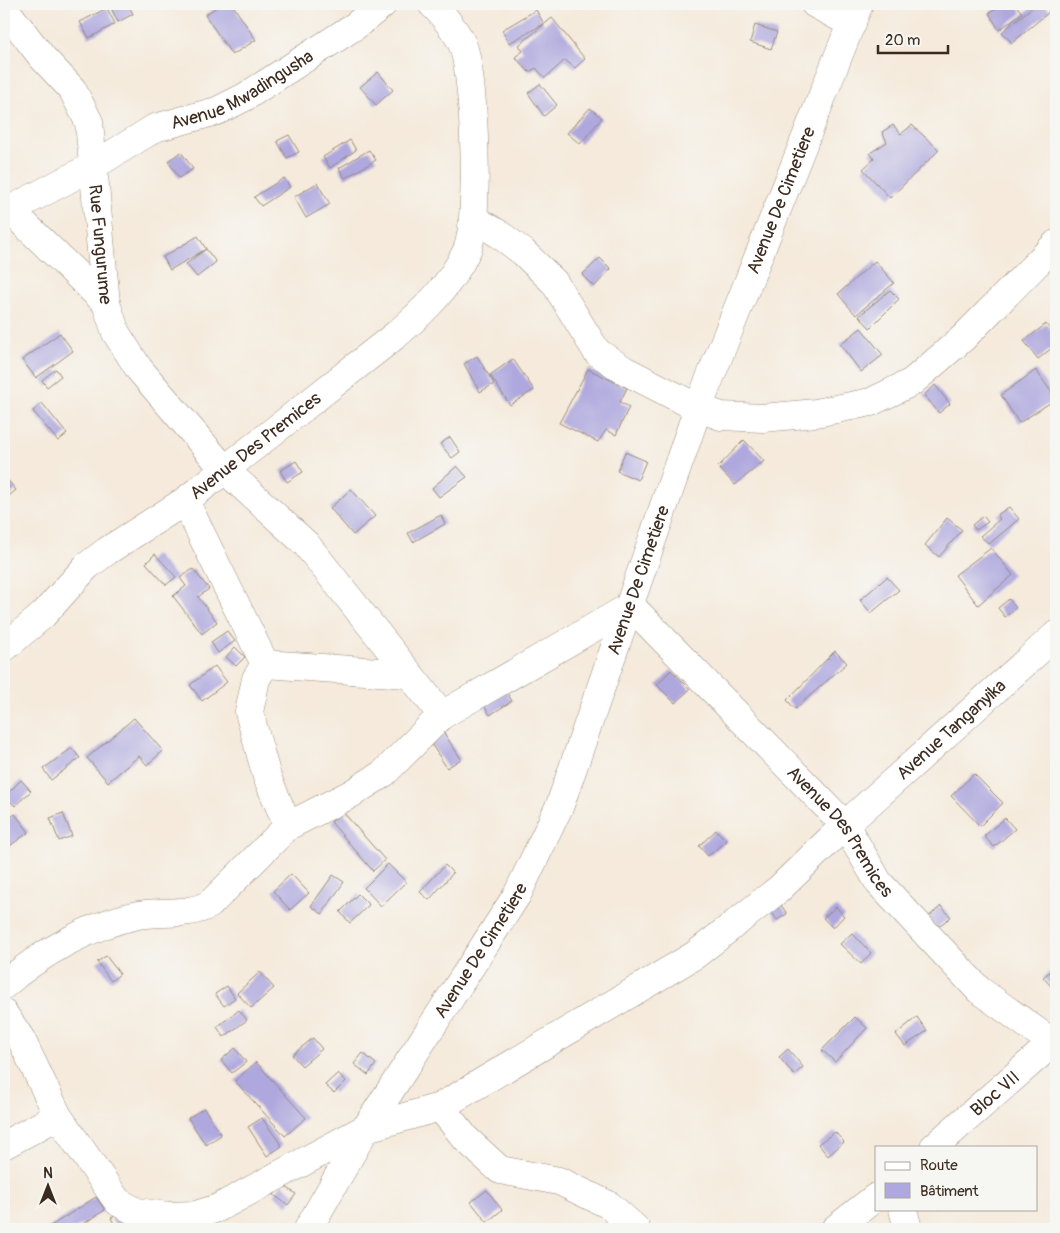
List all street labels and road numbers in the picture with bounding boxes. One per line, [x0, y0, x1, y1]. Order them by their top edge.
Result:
street label: Avenue Mwadingusha [168, 45, 318, 135]
street label: Avenue De Cimetiere [741, 123, 821, 277]
street label: Rue Fungurume [83, 183, 118, 306]
street label: Avenue Des Premices [185, 387, 326, 505]
street label: Avenue De Cimetiere [602, 502, 675, 658]
street label: Avenue Tanganyika [892, 674, 1011, 785]
street label: Avenue Des Premices [782, 761, 898, 902]
street label: Avenue De Cimetiere [429, 879, 533, 1022]
street label: Bloc VII [965, 1066, 1024, 1121]

